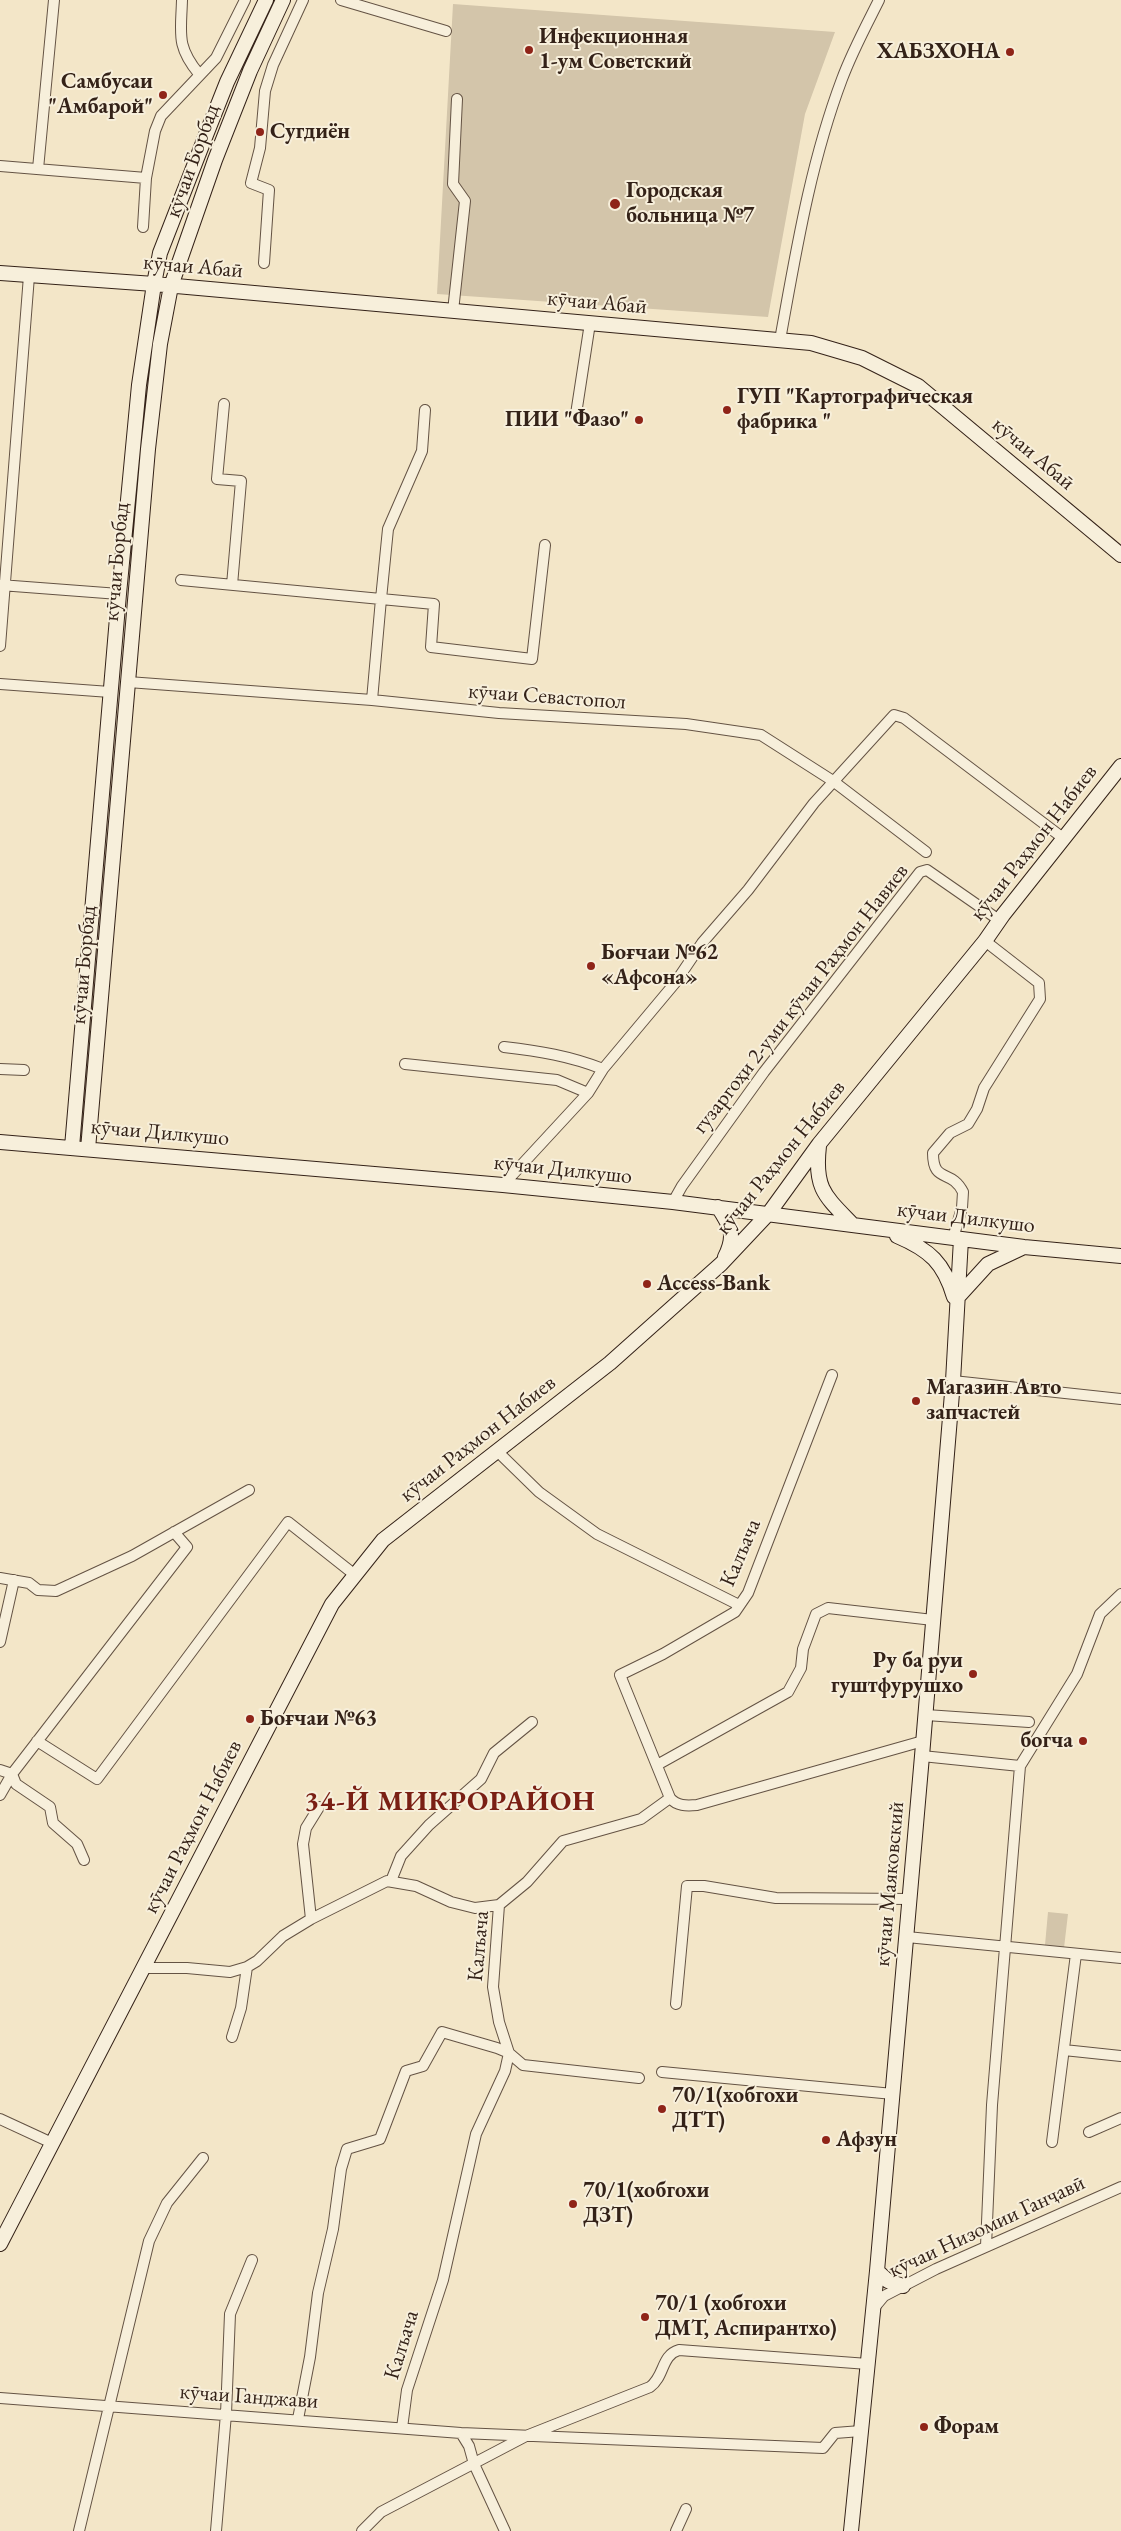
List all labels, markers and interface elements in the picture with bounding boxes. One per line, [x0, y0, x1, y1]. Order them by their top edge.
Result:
place label: Инфекционная 1-ум Советский [539, 24, 692, 76]
place label: ХАБЗХОНА [877, 39, 1000, 65]
marker: Инфекционная 1-ум Советский [523, 44, 535, 56]
marker: ХАБЗХОНА [1004, 46, 1016, 58]
place label: Самбусаи "Амбарой" [48, 69, 153, 120]
marker: Самбусаи "Амбарой" [157, 89, 169, 101]
street label: кӯчаи Борбад [160, 101, 226, 221]
place label: Сугдиён [270, 119, 350, 145]
marker: Сугдиён [254, 126, 266, 138]
place label: Городская больница №7 [626, 178, 754, 230]
marker: Городская больница №7 [608, 197, 622, 211]
street label: кӯчаи Абаӣ [142, 249, 244, 285]
street label: кӯчаи Абаӣ [546, 285, 648, 321]
place label: ГУП "Картографическая фабрика " [737, 384, 973, 436]
marker: ГУП "Картографическая фабрика " [721, 404, 733, 416]
place label: ПИИ "Фазо" [505, 407, 629, 433]
street label: кӯчаи Абаӣ [986, 412, 1080, 496]
marker: ПИИ "Фазо" [633, 414, 645, 426]
street label: кӯчаи Борбад [99, 502, 135, 622]
street label: кӯчаи Севастопол [467, 678, 627, 716]
street label: кӯчаи Раҳмон Набиев [965, 760, 1103, 926]
street label: гузаргоҳи 2-уми кӯчаи Раҳмон Навиев [687, 859, 915, 1139]
street label: кӯчаи Борбад [66, 905, 102, 1025]
place label: Боғчаи №62 «Афсона» [601, 940, 718, 991]
marker: Боғчаи №62 «Афсона» [585, 960, 597, 972]
street label: кӯчаи Раҳмон Набиев [711, 1076, 851, 1240]
street label: кӯчаи Дилкушо [90, 1114, 230, 1152]
street label: кӯчаи Дилкушо [493, 1150, 633, 1190]
street label: кӯчаи Дилкушо [896, 1196, 1036, 1240]
place label: Access-Bank [657, 1271, 770, 1297]
marker: Access-Bank [641, 1278, 653, 1290]
street label: кӯчаи Раҳмон Набиев [395, 1370, 561, 1508]
place label: Магазин Авто запчастей [926, 1375, 1061, 1426]
marker: Магазин Авто запчастей [910, 1395, 922, 1407]
street label: Калъача [715, 1515, 767, 1591]
place label: Ру ба руи гуштфурушхо [831, 1648, 963, 1700]
marker: Ру ба руи гуштфурушхо [967, 1668, 979, 1680]
place label: Боғчаи №63 [260, 1706, 377, 1732]
marker: Боғчаи №63 [244, 1713, 256, 1725]
place label: богча [1020, 1728, 1073, 1754]
marker: богча [1077, 1735, 1089, 1747]
street label: кӯчаи Раҳмон Набиев [138, 1736, 248, 1918]
district label: 34-Й МИКРОРАЙОН [302, 1785, 598, 1819]
street label: кӯчаи Маяковский [870, 1800, 910, 1968]
street label: Калъача [463, 1909, 495, 1983]
place label: 70/1(хобгохи ДТТ) [672, 2083, 798, 2134]
marker: 70/1(хобгохи ДТТ) [656, 2103, 668, 2115]
place label: Афзун [836, 2127, 897, 2153]
marker: Афзун [820, 2134, 832, 2146]
street label: кӯчаи Низомии Ганҷавӣ [885, 2170, 1089, 2284]
place label: 70/1(хобгохи ДЗТ) [583, 2178, 709, 2230]
marker: 70/1(хобгохи ДЗТ) [567, 2198, 579, 2210]
place label: 70/1 (хобгохи ДМТ, Аспирантхо) [655, 2291, 837, 2342]
street label: Калъача [379, 2307, 425, 2383]
marker: 70/1 (хобгохи ДМТ, Аспирантхо) [639, 2311, 651, 2323]
street label: кӯчаи Ганджави [179, 2379, 319, 2415]
place label: Форам [934, 2414, 999, 2440]
marker: Форам [918, 2421, 930, 2433]

